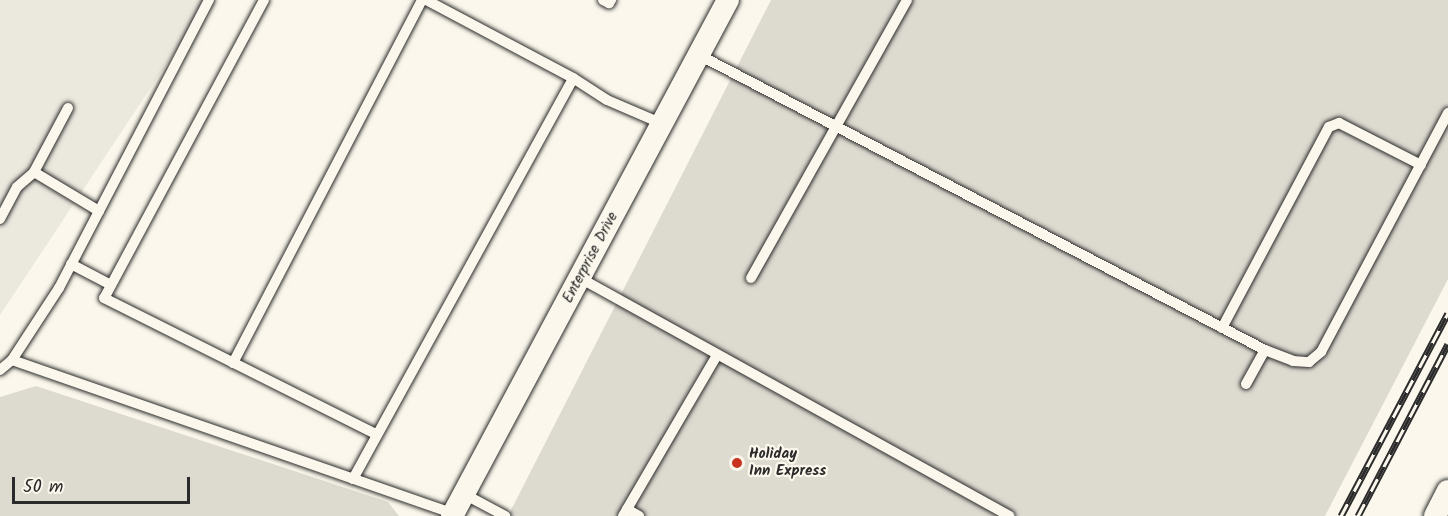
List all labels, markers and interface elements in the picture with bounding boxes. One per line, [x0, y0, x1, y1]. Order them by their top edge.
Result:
street label: Enterprise Drive [559, 209, 623, 307]
place label: Holiday Inn Express [749, 445, 826, 480]
marker: Holiday Inn Express [730, 456, 744, 470]
scale bar [15, 465, 194, 503]
text: 50 m [23, 473, 63, 502]

